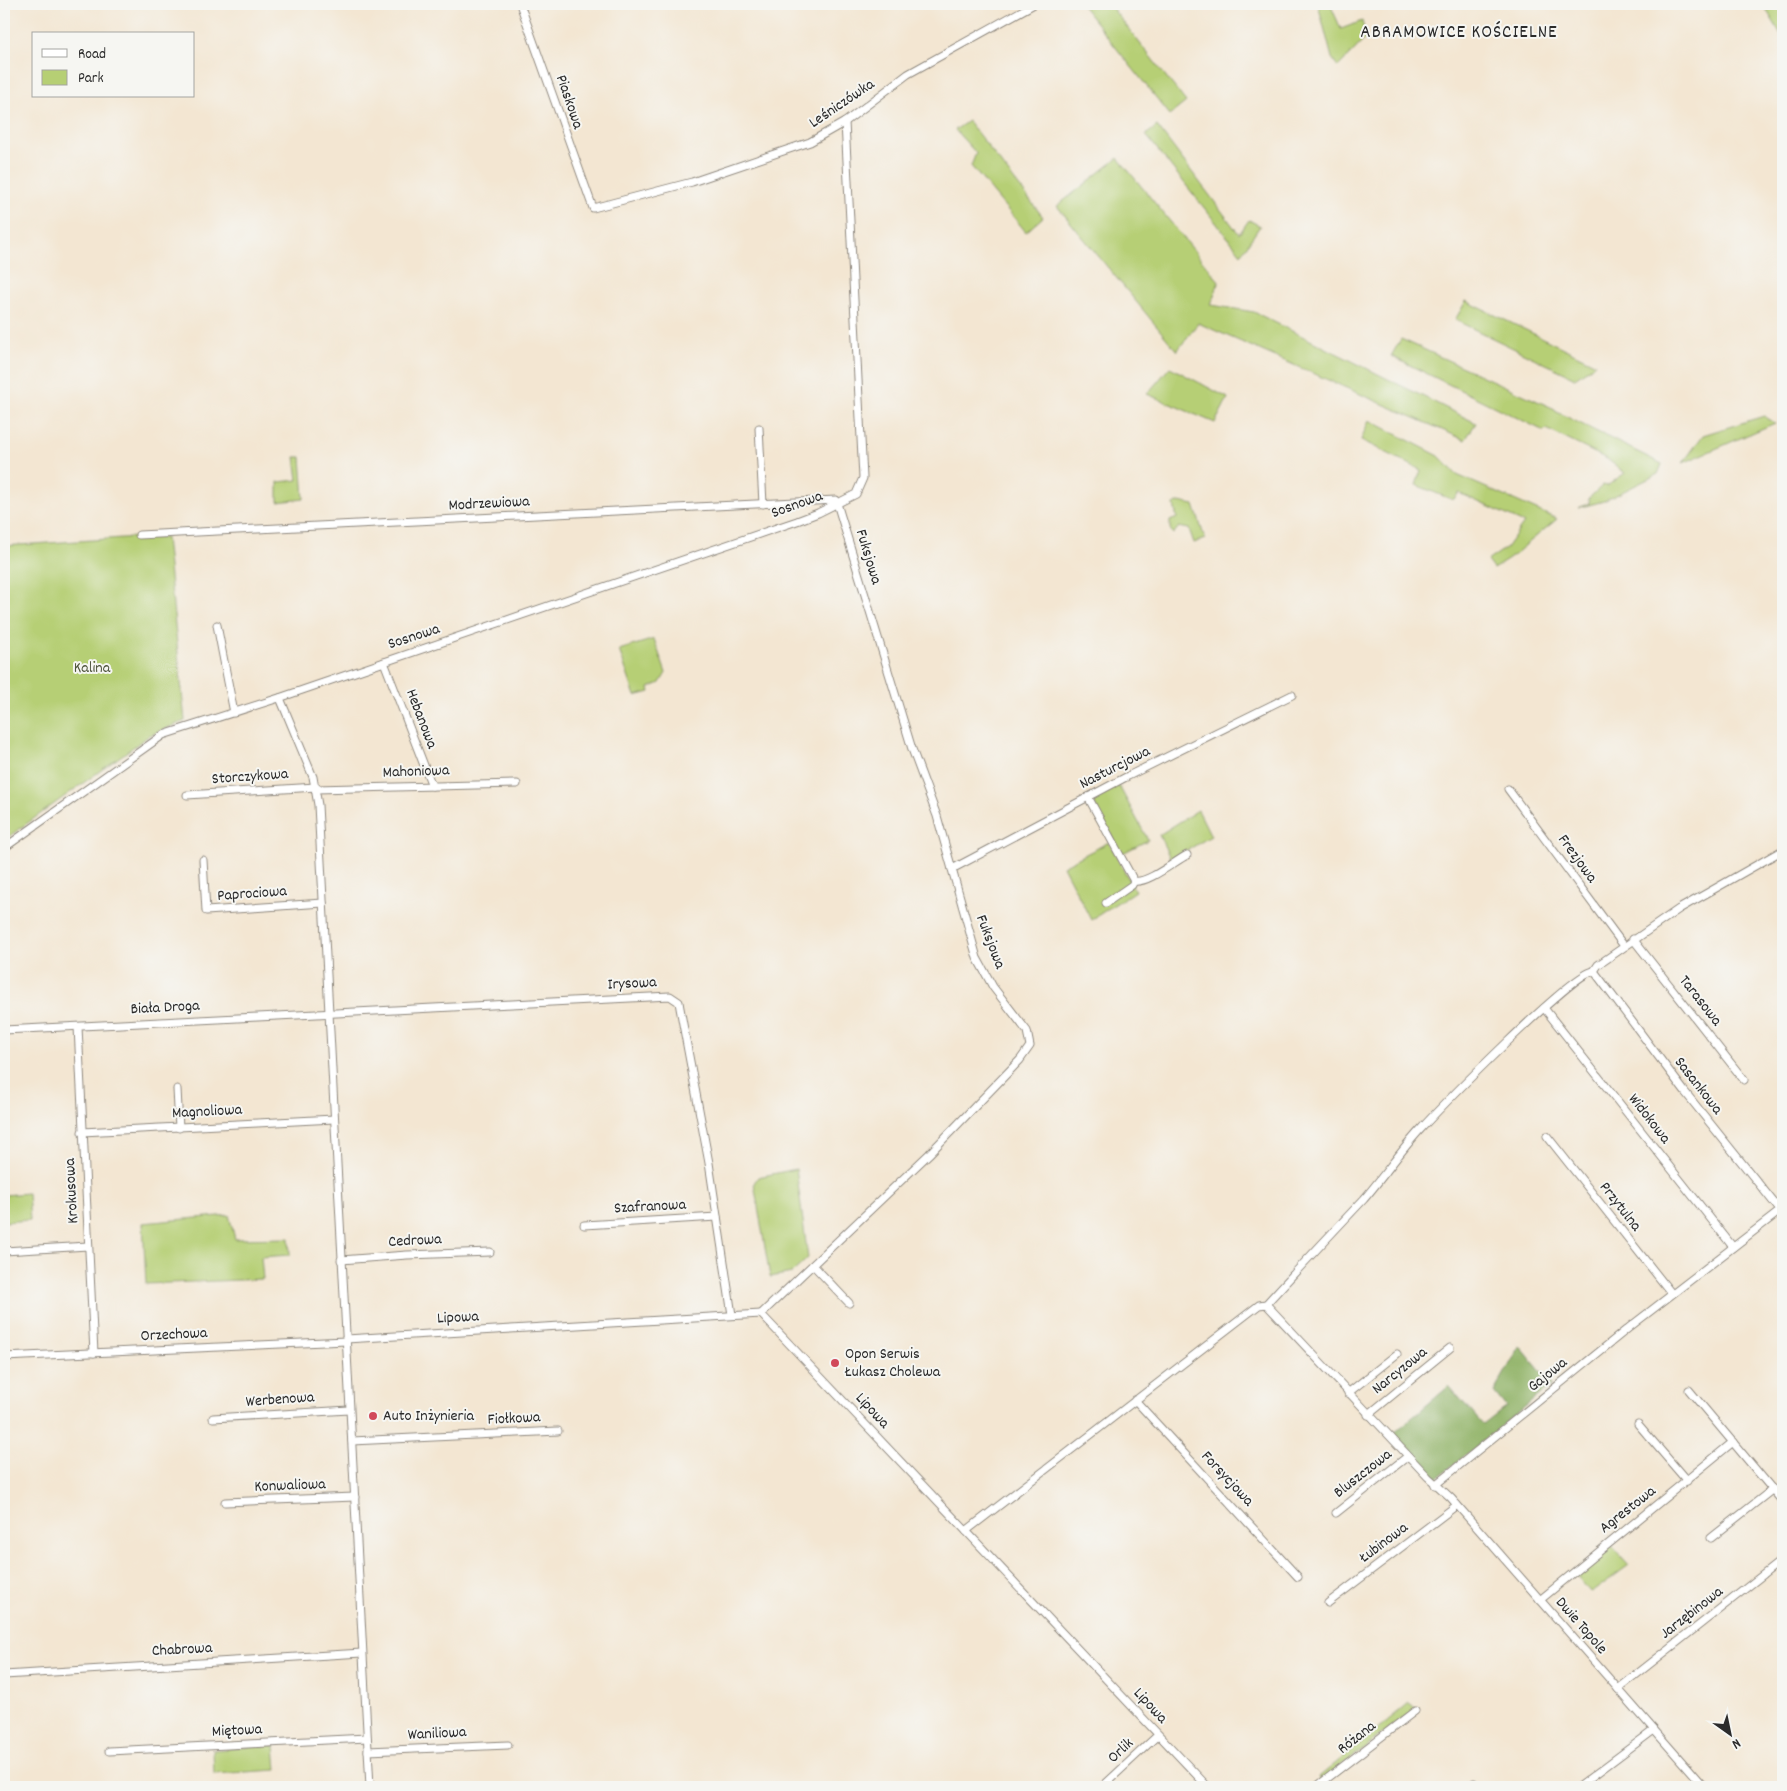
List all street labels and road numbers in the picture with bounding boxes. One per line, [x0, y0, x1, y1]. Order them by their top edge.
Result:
street label: Piaskowa [549, 72, 589, 133]
street label: Leśniczówka [805, 73, 880, 134]
street label: Sosnowa [768, 485, 826, 525]
street label: Modrzewiowa [448, 490, 531, 518]
street label: Fuksjowa [849, 527, 887, 588]
street label: Sosnowa [385, 618, 443, 656]
street label: Hebanowa [399, 686, 443, 753]
street label: Nasturcjowa [1076, 740, 1155, 796]
street label: Mahoniowa [382, 759, 450, 785]
street label: Storczykowa [211, 763, 289, 791]
street label: Frezjowa [1551, 830, 1603, 889]
street label: Paprociowa [217, 880, 288, 908]
street label: Fuksjowa [969, 912, 1011, 973]
street label: Irysowa [607, 971, 658, 997]
street label: Tarasowa [1673, 971, 1728, 1032]
street label: Biała Droga [130, 995, 201, 1021]
street label: Sasankowa [1668, 1052, 1728, 1120]
street label: Widokowa [1622, 1089, 1676, 1149]
street label: Magnoliowa [171, 1099, 243, 1125]
street label: Krokusowa [59, 1157, 85, 1224]
street label: Przytulna [1593, 1177, 1647, 1237]
street label: Szafranowa [613, 1194, 687, 1220]
street label: Cedrowa [388, 1228, 443, 1254]
street label: Lipowa [437, 1305, 480, 1331]
street label: Orzechowa [140, 1322, 209, 1348]
street label: Narcyzowa [1367, 1341, 1433, 1400]
street label: Gajowa [1523, 1352, 1573, 1398]
street label: Werbenowa [245, 1386, 315, 1414]
street label: Lipowa [849, 1388, 895, 1434]
street label: Fiołkowa [487, 1406, 541, 1432]
street label: Bluszczowa [1329, 1444, 1397, 1504]
street label: Forsycjowa [1195, 1446, 1259, 1512]
street label: Konwaliowa [254, 1473, 327, 1499]
street label: Agrestowa [1595, 1480, 1662, 1539]
street label: Łubinowa [1354, 1517, 1414, 1570]
street label: Jarzębinowa [1656, 1581, 1729, 1645]
street label: Dwie Topole [1549, 1592, 1613, 1660]
street label: Chabrowa [151, 1637, 213, 1663]
street label: Lipowa [1127, 1683, 1173, 1729]
street label: Różana [1333, 1715, 1382, 1760]
street label: Miętowa [211, 1718, 263, 1744]
street label: Waniliowa [407, 1721, 467, 1747]
street label: Orlik [1103, 1733, 1139, 1769]

